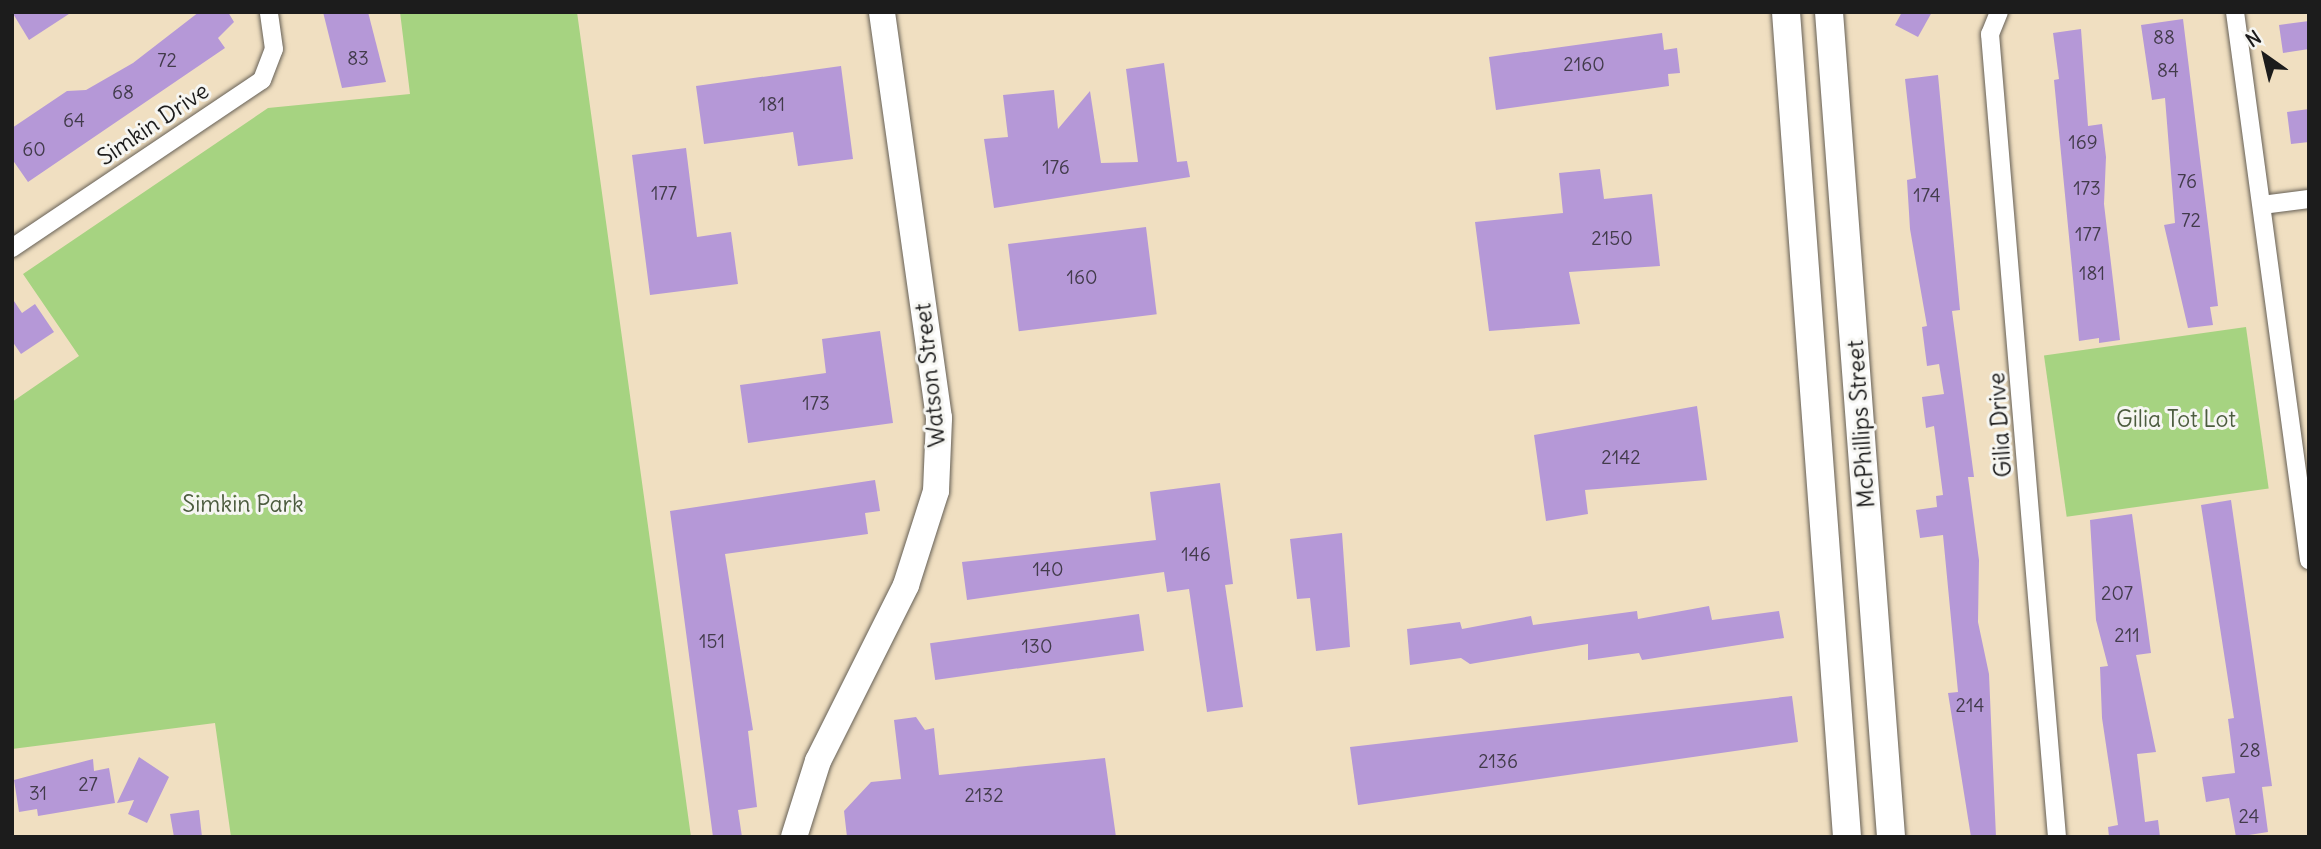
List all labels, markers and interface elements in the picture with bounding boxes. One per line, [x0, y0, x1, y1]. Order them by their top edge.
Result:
north arrow [2230, 21, 2300, 91]
text: N [2241, 25, 2265, 52]
house number: 88 [2153, 27, 2175, 49]
house number: 83 [347, 48, 369, 70]
house number: 72 [157, 50, 177, 72]
house number: 2160 [1563, 54, 1605, 76]
house number: 84 [2157, 60, 2179, 82]
street label: Simkin Drive [92, 77, 214, 171]
house number: 68 [112, 82, 134, 104]
house number: 181 [759, 94, 785, 116]
house number: 64 [63, 110, 85, 132]
house number: 169 [2068, 132, 2098, 154]
house number: 60 [22, 139, 46, 161]
house number: 176 [1042, 157, 1070, 179]
house number: 76 [2177, 171, 2197, 193]
house number: 173 [2073, 178, 2101, 200]
house number: 177 [651, 183, 677, 205]
house number: 174 [1913, 185, 1941, 207]
house number: 72 [2181, 210, 2201, 232]
house number: 177 [2075, 224, 2101, 246]
house number: 2150 [1591, 228, 1633, 250]
house number: 181 [2079, 263, 2105, 285]
house number: 160 [1066, 267, 1098, 289]
street label: Watson Street [909, 302, 951, 448]
street label: McPhillips Street [1841, 339, 1881, 509]
street label: Gilia Drive [1983, 372, 2017, 478]
house number: 173 [802, 393, 830, 415]
park label: Gilia Tot Lot [2116, 405, 2236, 433]
house number: 2142 [1601, 447, 1641, 469]
park label: Simkin Park [182, 490, 304, 518]
house number: 146 [1181, 544, 1211, 566]
house number: 140 [1032, 559, 1064, 581]
house number: 207 [2101, 583, 2133, 605]
house number: 211 [2114, 625, 2140, 647]
house number: 151 [699, 631, 725, 653]
house number: 130 [1022, 636, 1052, 658]
house number: 214 [1956, 695, 1984, 717]
house number: 28 [2239, 740, 2261, 762]
house number: 2136 [1478, 751, 1518, 773]
house number: 27 [78, 774, 98, 796]
house number: 31 [29, 783, 47, 805]
house number: 2132 [964, 785, 1004, 807]
house number: 24 [2238, 806, 2260, 828]

